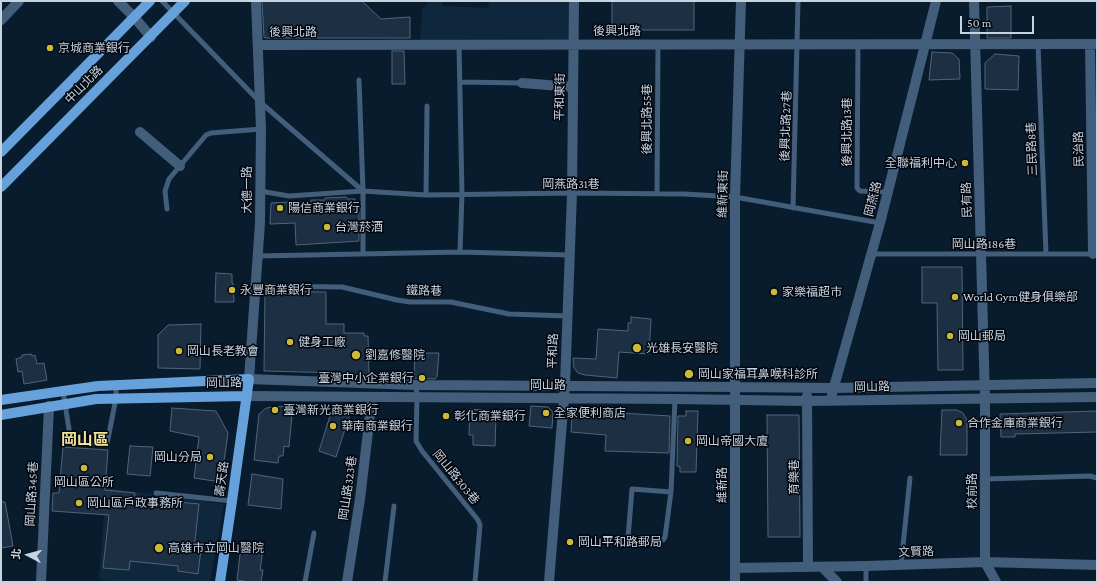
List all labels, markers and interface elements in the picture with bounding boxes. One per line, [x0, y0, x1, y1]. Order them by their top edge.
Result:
scale bar [962, 8, 1036, 34]
text: 50 m [967, 16, 991, 30]
street label: 後興北路 [593, 24, 641, 38]
street label: 後興北路 [269, 25, 317, 39]
place label: 京城商業銀行 [58, 41, 130, 55]
marker: 京城商業銀行 [45, 43, 55, 53]
street label: 中山北路 [62, 63, 106, 107]
street label: 平和東街 [552, 73, 568, 121]
street label: 後興北路55巷 [640, 83, 654, 155]
street label: 後興北路27巷 [778, 90, 794, 162]
street label: 後興北路13巷 [840, 97, 854, 167]
street label: 三民路8巷 [1024, 122, 1040, 176]
street label: 民治路 [1071, 131, 1087, 167]
place label: 全聯福利中心 [885, 156, 957, 170]
marker: 全聯福利中心 [960, 158, 970, 168]
street label: 大德一路 [240, 166, 254, 214]
street label: 維新東街 [715, 170, 731, 218]
street label: 岡燕路31巷 [542, 177, 600, 191]
street label: 岡燕路 [862, 180, 884, 218]
street label: 民有路 [959, 182, 975, 218]
place label: 陽信商業銀行 [288, 201, 360, 215]
marker: 陽信商業銀行 [275, 203, 285, 213]
place label: 台灣菸酒 [335, 220, 383, 234]
marker: 台灣菸酒 [322, 222, 332, 232]
street label: 岡山路186巷 [952, 237, 1016, 251]
place label: 永豐商業銀行 [240, 283, 312, 297]
street label: 鐵路巷 [406, 283, 442, 299]
marker: 永豐商業銀行 [227, 285, 237, 295]
place label: 家樂福超市 [782, 285, 842, 299]
marker: 家樂福超市 [769, 287, 779, 297]
place label: World Gym健身俱樂部 [963, 290, 1078, 304]
marker: World Gym健身俱樂部 [950, 292, 960, 302]
place label: 岡山郵局 [958, 329, 1006, 343]
marker: 岡山郵局 [945, 331, 955, 341]
street label: 平和路 [545, 333, 561, 369]
place label: 健身工廠 [298, 335, 346, 349]
marker: 健身工廠 [285, 337, 295, 347]
place label: 光雄長安醫院 [646, 341, 718, 355]
marker: 光雄長安醫院 [631, 342, 643, 354]
place label: 岡山長老教會 [187, 344, 259, 358]
marker: 岡山長老教會 [174, 346, 184, 356]
place label: 劉嘉修醫院 [365, 348, 425, 362]
marker: 劉嘉修醫院 [350, 349, 362, 361]
place label: 岡山家福耳鼻喉科診所 [698, 367, 818, 381]
marker: 岡山家福耳鼻喉科診所 [683, 368, 695, 380]
place label: 臺灣中小企業銀行 [318, 371, 414, 385]
marker: 臺灣中小企業銀行 [417, 373, 427, 383]
street label: 岡山路 [206, 375, 242, 391]
street label: 岡山路 [530, 378, 566, 392]
street label: 岡山路 [854, 379, 890, 395]
place label: 臺灣新光商業銀行 [283, 403, 379, 417]
marker: 臺灣新光商業銀行 [270, 405, 280, 415]
place label: 全家便利商店 [554, 406, 626, 420]
marker: 全家便利商店 [541, 408, 551, 418]
place label: 彰化商業銀行 [454, 409, 526, 423]
marker: 彰化商業銀行 [441, 411, 451, 421]
place label: 合作金庫商業銀行 [967, 416, 1063, 430]
marker: 合作金庫商業銀行 [954, 418, 964, 428]
place label: 華南商業銀行 [341, 419, 413, 433]
marker: 華南商業銀行 [328, 421, 338, 431]
district label: 岡山區 [61, 430, 109, 450]
place label: 岡山帝國大廈 [696, 434, 768, 448]
marker: 岡山帝國大廈 [683, 436, 693, 446]
street label: 岡山路303巷 [430, 447, 482, 507]
place label: 岡山分局 [154, 450, 202, 464]
marker: 岡山分局 [205, 452, 215, 462]
street label: 岡山路323巷 [336, 455, 360, 521]
street label: 育樂巷 [787, 459, 801, 495]
street label: 壽天路 [212, 460, 232, 498]
street label: 岡山路345巷 [23, 461, 41, 527]
marker: 岡山區公所 [79, 463, 89, 473]
street label: 維新路 [715, 467, 729, 503]
street label: 校前路 [965, 473, 979, 509]
place label: 岡山區公所 [54, 475, 114, 489]
place label: 岡山區戶政事務所 [87, 496, 183, 510]
marker: 岡山區戶政事務所 [74, 498, 84, 508]
north arrow [8, 535, 48, 575]
place label: 岡山平和路郵局 [578, 535, 662, 549]
marker: 岡山平和路郵局 [565, 537, 575, 547]
place label: 高雄市立岡山醫院 [168, 541, 264, 555]
marker: 高雄市立岡山醫院 [153, 542, 165, 554]
street label: 文賢路 [898, 544, 934, 560]
text: 北 [10, 548, 23, 560]

